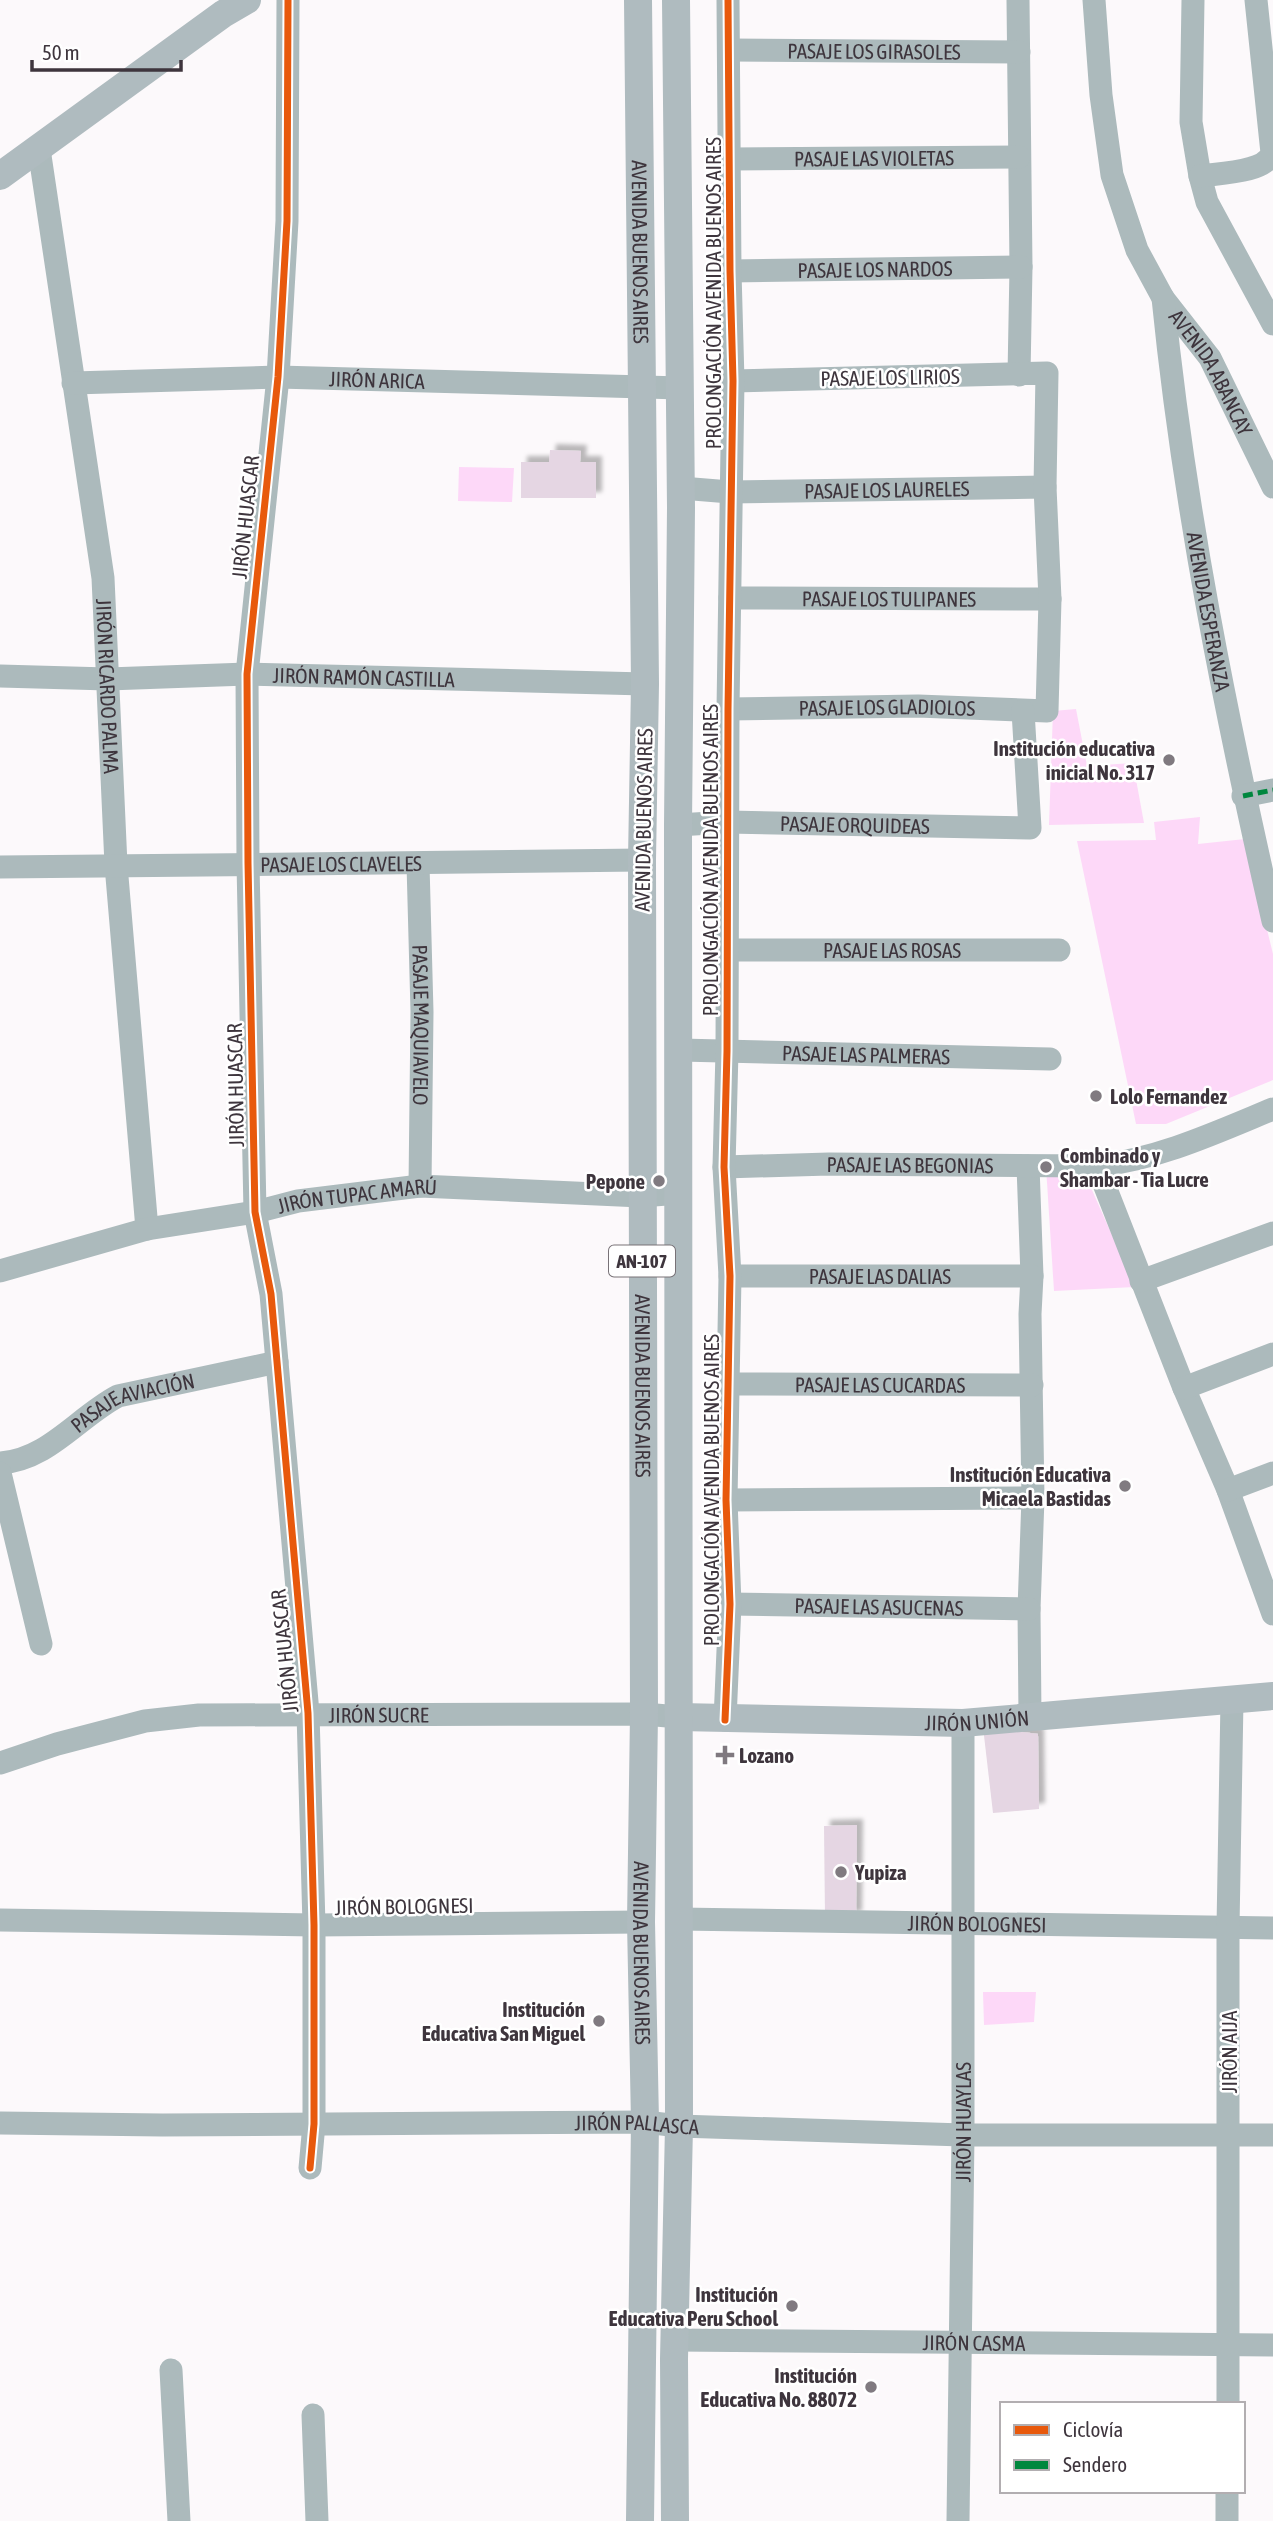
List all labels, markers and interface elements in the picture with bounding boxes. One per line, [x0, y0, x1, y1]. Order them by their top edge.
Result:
scale bar [32, 28, 180, 72]
street label: PASAJE LOS GIRASOLES [787, 38, 961, 64]
text: 50 m [42, 40, 80, 64]
street label: PROLONGACIÓN AVENIDA BUENOS AIRES [701, 137, 725, 449]
street label: PASAJE LAS VIOLETAS [794, 145, 954, 171]
street label: AVENIDA BUENOS AIRES [628, 160, 654, 344]
street label: PASAJE LOS NARDOS [797, 256, 953, 282]
street label: AVENIDA ABANCAY [1165, 305, 1258, 440]
street label: PASAJE LOS LIRIOS [820, 364, 960, 390]
street label: JIRÓN ARICA [329, 366, 426, 393]
street label: JIRÓN HUASCAR [227, 454, 263, 580]
street label: PASAJE LOS LAURELES [804, 476, 970, 503]
street label: AVENIDA ESPERANZA [1183, 530, 1235, 694]
street label: PASAJE LOS TULIPANES [802, 586, 976, 611]
street label: JIRÓN RICARDO PALMA [92, 598, 124, 775]
street label: JIRÓN RAMÓN CASTILLA [273, 663, 456, 691]
street label: PASAJE LOS GLADIOLOS [798, 694, 976, 720]
street label: PROLONGACIÓN AVENIDA BUENOS AIRES [698, 704, 722, 1016]
street label: AVENIDA BUENOS AIRES [629, 728, 657, 912]
place label: Institución educativa inicial No. 317 [993, 736, 1155, 784]
marker: Institución educativa inicial No. 317 [1161, 752, 1177, 768]
street label: PASAJE ORQUIDEAS [780, 811, 930, 838]
street label: PASAJE LOS CLAVELES [260, 851, 422, 876]
street label: PASAJE LAS ROSAS [823, 938, 961, 962]
street label: PASAJE MAQUIAVELO [408, 944, 434, 1106]
street label: JIRÓN HUASCAR [222, 1022, 248, 1147]
street label: PASAJE LAS PALMERAS [782, 1040, 950, 1069]
place label: Lolo Fernandez [1110, 1084, 1227, 1108]
marker: Lolo Fernandez [1088, 1088, 1104, 1104]
place label: Combinado y Shambar - Tia Lucre [1060, 1143, 1209, 1191]
street label: PASAJE LAS BEGONIAS [826, 1152, 994, 1177]
marker: Combinado y Shambar - Tia Lucre [1038, 1159, 1054, 1175]
place label: Pepone [586, 1169, 645, 1193]
street label: JIRÓN TUPAC AMARÚ [274, 1173, 438, 1218]
marker: Pepone [651, 1173, 667, 1189]
road number: AN-107 [609, 1246, 675, 1276]
street label: PASAJE LAS DALIAS [809, 1264, 951, 1288]
street label: AVENIDA BUENOS AIRES [631, 1294, 655, 1478]
street label: PROLONGACIÓN AVENIDA BUENOS AIRES [699, 1334, 723, 1646]
street label: PASAJE AVIACIÓN [66, 1368, 197, 1437]
street label: PASAJE LAS CUCARDAS [795, 1372, 966, 1397]
place label: Institución Educativa Micaela Bastidas [950, 1462, 1112, 1510]
marker: Institución Educativa Micaela Bastidas [1117, 1478, 1133, 1494]
street label: JIRÓN HUASCAR [266, 1588, 302, 1714]
street label: PASAJE LAS ASUCENAS [794, 1593, 964, 1620]
street label: JIRÓN SUCRE [329, 1702, 429, 1727]
street label: JIRÓN UNIÓN [924, 1705, 1030, 1735]
place label: Lozano [739, 1743, 794, 1767]
marker: Lozano [717, 1747, 733, 1763]
place label: Yupiza [854, 1860, 907, 1884]
street label: AVENIDA BUENOS AIRES [629, 1861, 655, 2045]
marker: Yupiza [833, 1864, 849, 1880]
street label: JIRÓN BOLOGNESI [334, 1893, 474, 1919]
street label: JIRÓN BOLOGNESI [907, 1910, 1047, 1937]
place label: Institución Educativa San Miguel [422, 1997, 585, 2045]
street label: JIRÓN AIJA [1217, 2010, 1241, 2093]
marker: Institución Educativa San Miguel [591, 2013, 607, 2029]
street label: JIRÓN HUAYLAS [950, 2062, 975, 2182]
street label: JIRÓN PALLASCA [574, 2110, 700, 2139]
place label: Institución Educativa Peru School [609, 2282, 778, 2330]
marker: Institución Educativa Peru School [784, 2298, 800, 2314]
street label: JIRÓN CASMA [922, 2330, 1026, 2355]
place label: Institución Educativa No. 88072 [700, 2363, 857, 2411]
marker: Institución Educativa No. 88072 [863, 2379, 879, 2395]
legend [1000, 2402, 1245, 2493]
text: Ciclovía [1063, 2417, 1123, 2441]
text: Sendero [1063, 2452, 1127, 2476]

